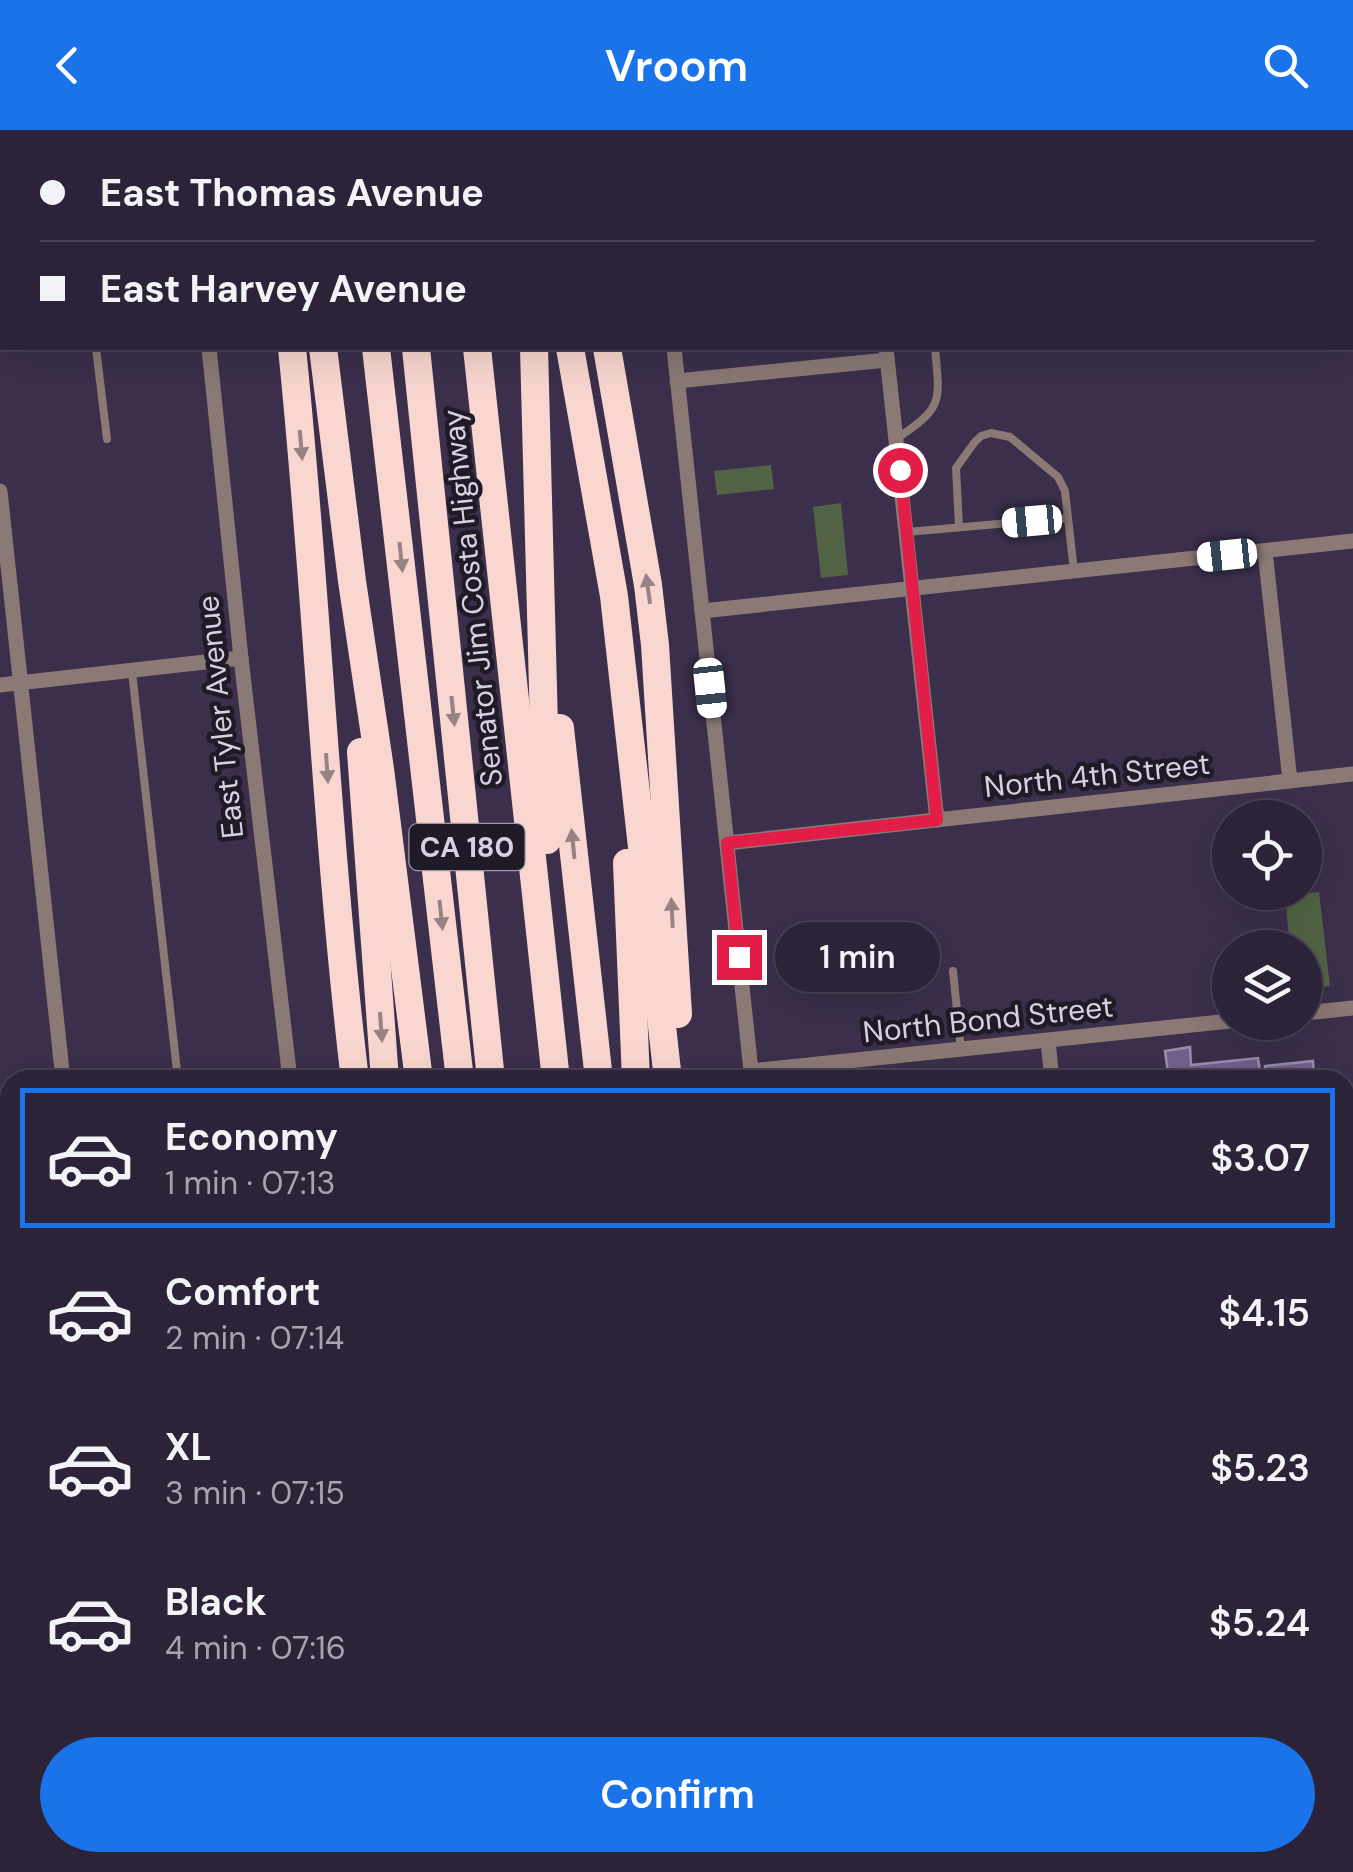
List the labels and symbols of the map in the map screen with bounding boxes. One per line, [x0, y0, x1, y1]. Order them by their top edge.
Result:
street label: Senator Jim Costa Highway [433, 407, 511, 789]
one-way arrow [294, 429, 310, 461]
route start [878, 448, 923, 493]
car [1001, 503, 1063, 539]
car [1196, 537, 1258, 573]
one-way arrow [393, 542, 409, 574]
one-way arrow [639, 572, 655, 604]
street label: East Tyler Avenue [188, 594, 252, 840]
car [692, 657, 728, 719]
one-way arrow [445, 696, 461, 728]
street label: North 4th Street [982, 744, 1212, 806]
one-way arrow [320, 753, 336, 785]
road number: CA 180 [410, 824, 524, 870]
one-way arrow [565, 827, 581, 859]
one-way arrow [664, 896, 680, 928]
one-way arrow [433, 900, 449, 931]
callout: 1 min [774, 922, 939, 992]
route end [717, 935, 762, 980]
street label: North Bond Street [861, 986, 1115, 1052]
one-way arrow [374, 1012, 390, 1044]

